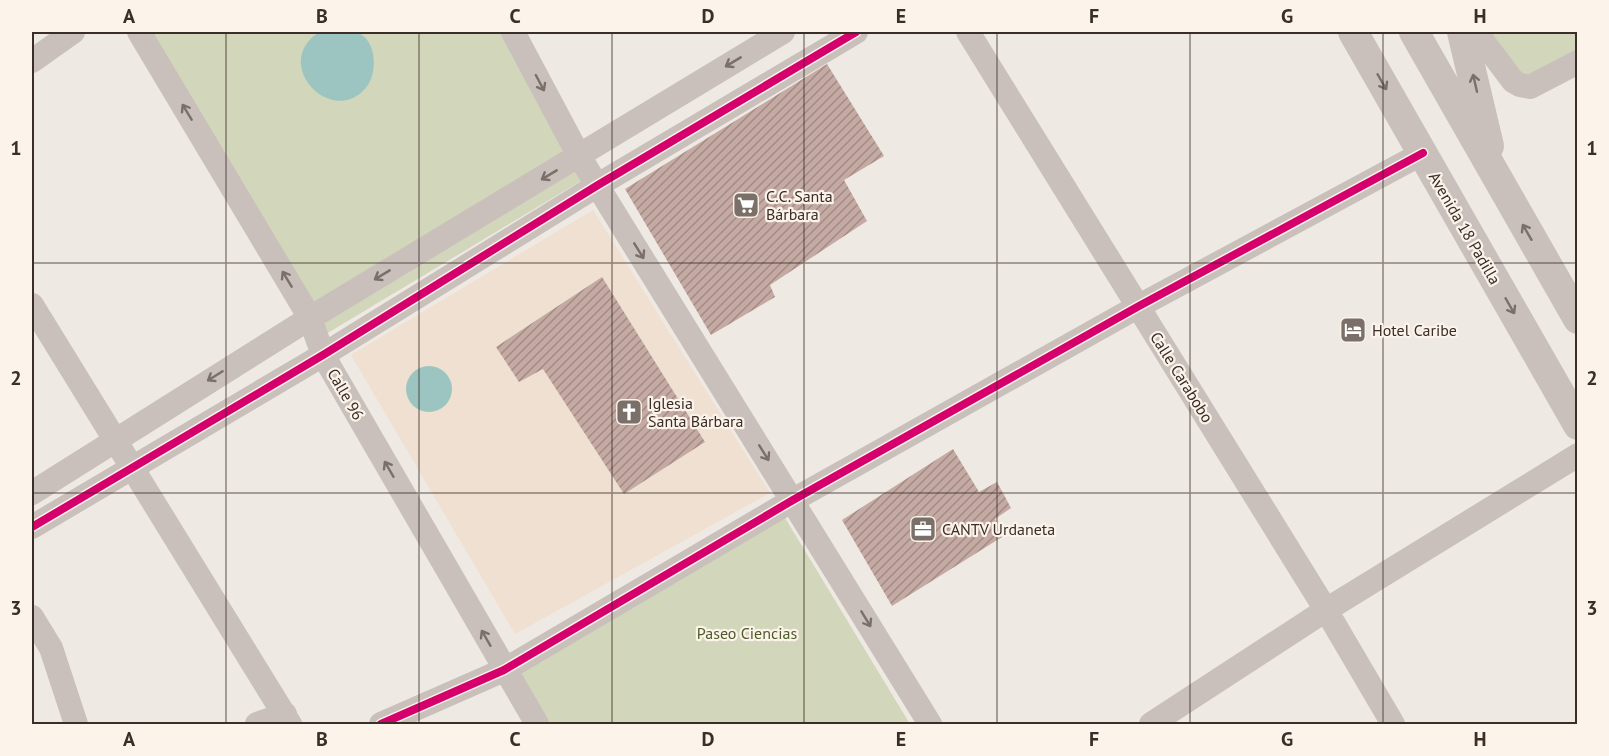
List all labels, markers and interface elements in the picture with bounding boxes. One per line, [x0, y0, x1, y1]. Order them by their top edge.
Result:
text: A [123, 3, 136, 29]
text: B [316, 3, 328, 29]
text: C [509, 3, 521, 29]
text: D [702, 3, 715, 29]
text: E [896, 3, 906, 29]
text: F [1089, 3, 1099, 29]
text: G [1281, 3, 1293, 29]
text: H [1473, 3, 1487, 29]
one-way arrow [725, 57, 742, 69]
one-way arrow [1376, 73, 1388, 90]
one-way arrow [534, 74, 546, 91]
one-way arrow [1468, 74, 1480, 93]
one-way arrow [181, 104, 193, 121]
text: 1 [10, 135, 22, 161]
text: 1 [1586, 135, 1598, 161]
street label: Avenida 18 Padilla [1425, 168, 1505, 288]
one-way arrow [541, 169, 558, 181]
place label: C.C. Santa Bárbara [766, 186, 833, 224]
supermarket icon: C.C. Santa Bárbara [731, 190, 761, 220]
one-way arrow [1521, 224, 1533, 241]
one-way arrow [634, 242, 646, 259]
one-way arrow [374, 269, 391, 281]
one-way arrow [280, 271, 292, 288]
one-way arrow [1504, 297, 1516, 314]
hotel icon: Hotel Caribe [1338, 315, 1368, 345]
place label: Hotel Caribe [1372, 320, 1457, 340]
street label: Calle Carabobo [1146, 328, 1218, 426]
text: 2 [10, 365, 22, 391]
street label: Calle 96 [323, 365, 369, 423]
text: 2 [1586, 365, 1598, 391]
one-way arrow [207, 371, 224, 383]
place label: Iglesia Santa Bárbara [648, 393, 744, 431]
church icon: Iglesia Santa Bárbara [614, 397, 644, 427]
one-way arrow [758, 444, 770, 461]
one-way arrow [383, 461, 395, 478]
office icon: CANTV Urdaneta [908, 514, 938, 544]
place label: CANTV Urdaneta [942, 519, 1055, 539]
text: 3 [10, 595, 22, 621]
text: 3 [1586, 595, 1598, 621]
one-way arrow [860, 610, 872, 627]
park label: Paseo Ciencias [697, 623, 797, 643]
one-way arrow [480, 630, 492, 647]
text: A [123, 726, 136, 752]
text: B [316, 726, 328, 752]
text: C [509, 726, 521, 752]
text: D [702, 726, 715, 752]
text: E [896, 726, 906, 752]
text: F [1089, 726, 1099, 752]
text: G [1281, 726, 1293, 752]
text: H [1473, 726, 1487, 752]

